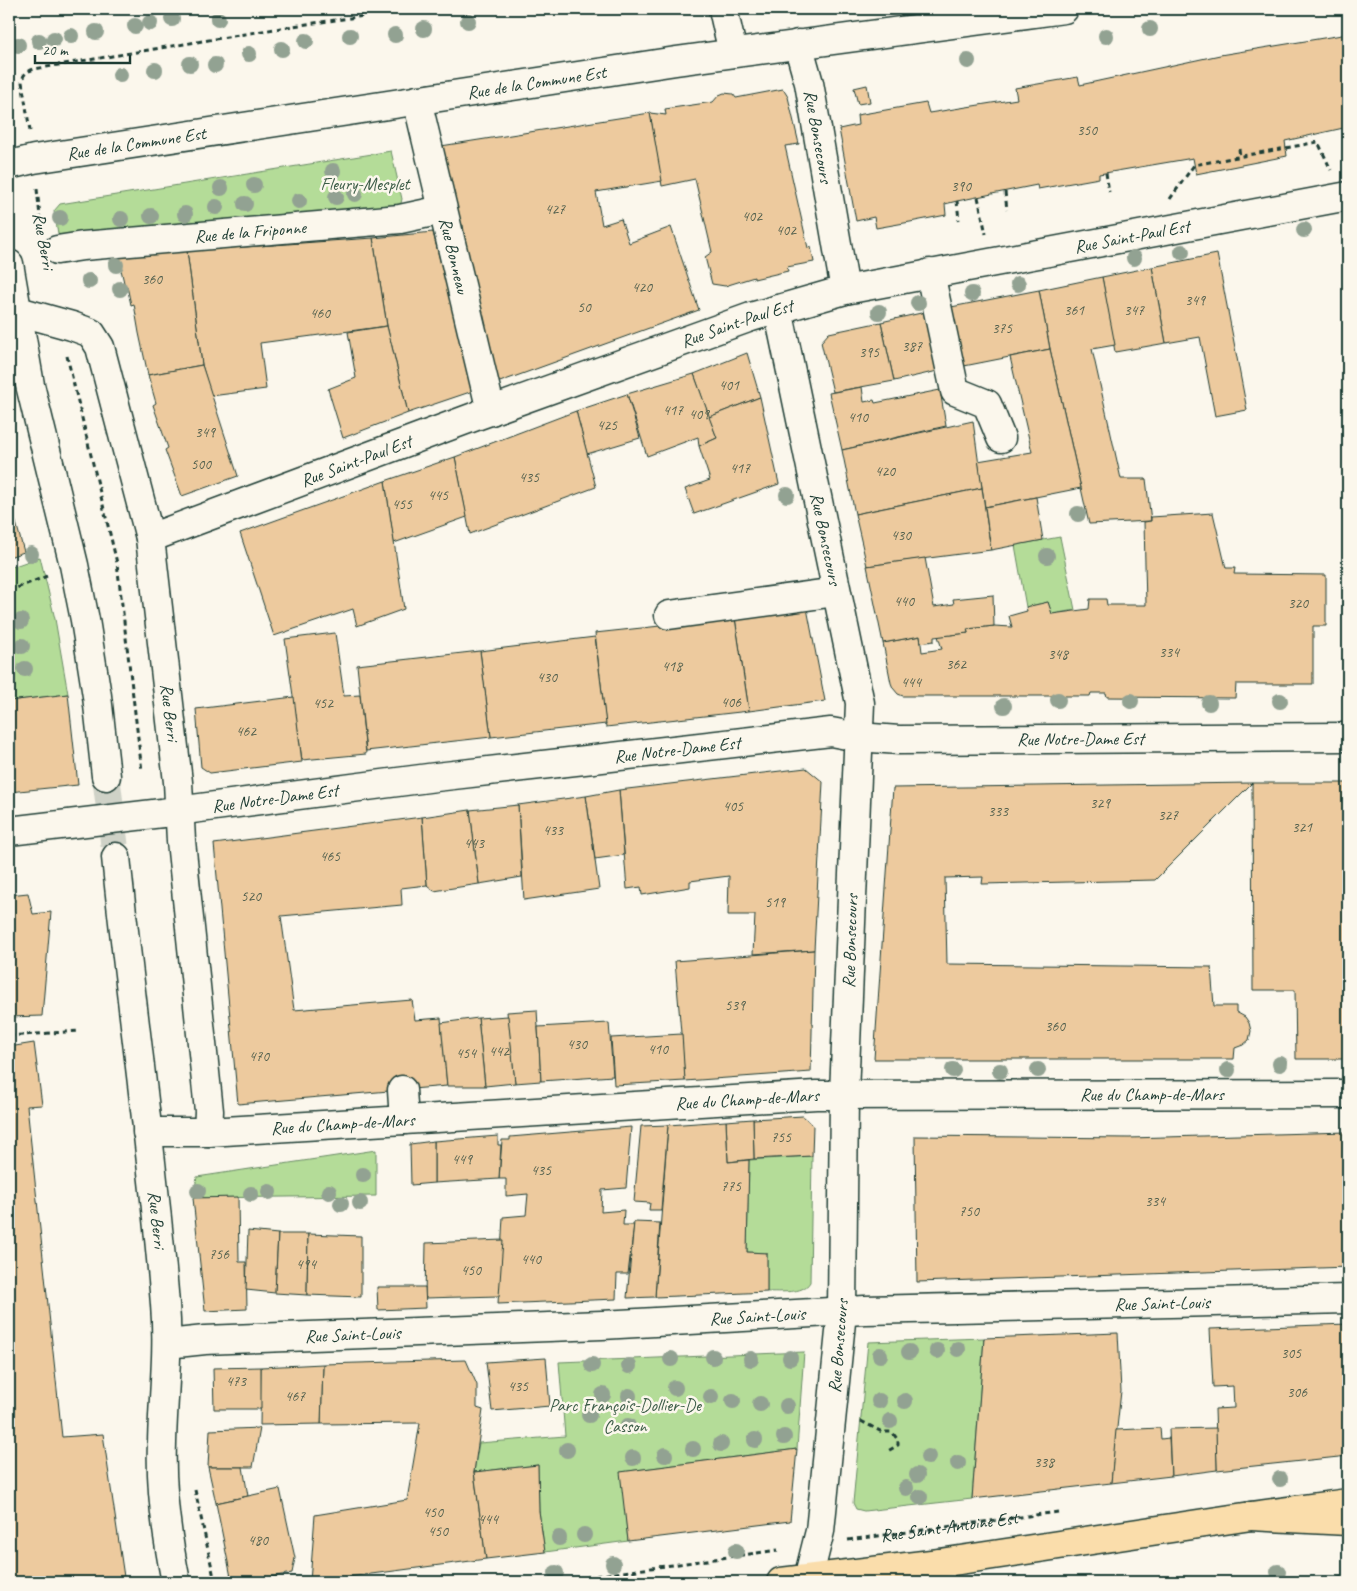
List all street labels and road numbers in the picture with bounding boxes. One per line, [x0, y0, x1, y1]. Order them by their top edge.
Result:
street label: Rue de la Commune Est [465, 61, 609, 104]
street label: Rue Bonsecours [799, 88, 838, 187]
street label: Rue de la Commune Est [65, 122, 209, 165]
street label: Rue Berri [28, 211, 60, 274]
street label: Rue Saint-Paul Est [1072, 214, 1194, 258]
street label: Rue Bonneau [434, 215, 474, 297]
street label: Rue de la Friponne [193, 216, 308, 247]
street label: Rue Saint-Paul Est [678, 294, 798, 352]
street label: Rue Saint-Paul Est [298, 429, 417, 492]
street label: Rue Bonsecours [806, 491, 847, 589]
street label: Rue Berri [156, 683, 185, 745]
street label: Rue Notre-Dame Est [1017, 727, 1147, 750]
street label: Rue Notre-Dame Est [613, 731, 744, 768]
street label: Rue Notre-Dame Est [211, 779, 342, 817]
street label: Rue Bonsecours [837, 892, 863, 988]
street label: Rue du Champ-de-Mars [1080, 1083, 1226, 1106]
street label: Rue du Champ-de-Mars [675, 1084, 821, 1115]
street label: Rue du Champ-de-Mars [270, 1108, 417, 1139]
street label: Rue Berri [143, 1190, 171, 1252]
street label: Rue Saint-Louis [1114, 1291, 1212, 1315]
street label: Rue Bonsecours [823, 1296, 853, 1394]
street label: Rue Saint-Louis [709, 1302, 808, 1330]
street label: Rue Saint-Louis [304, 1322, 403, 1347]
street label: Rue Saint-Antoine Est [879, 1506, 1021, 1547]

